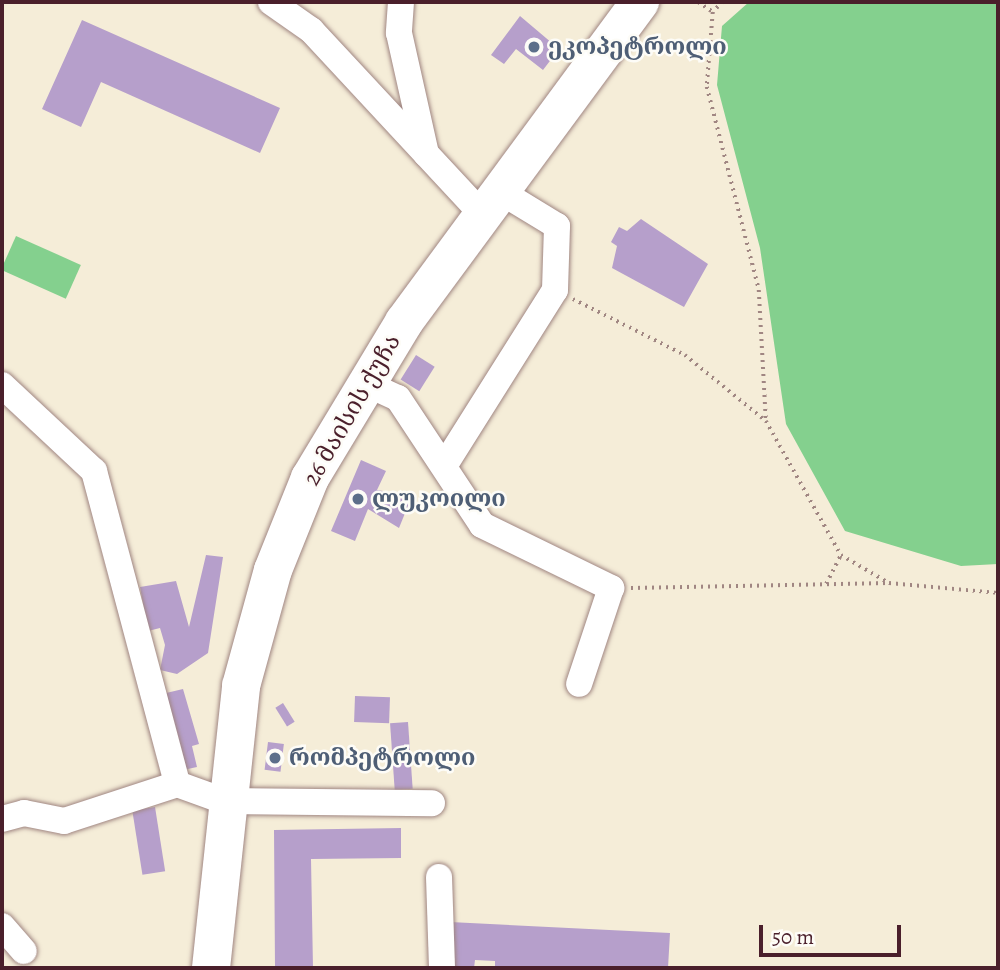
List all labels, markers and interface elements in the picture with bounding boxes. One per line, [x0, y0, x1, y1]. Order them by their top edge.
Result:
place label: ეკოპეტროლი [548, 33, 727, 61]
marker: ეკოპეტროლი [526, 39, 542, 55]
street label: 26 მაისის ქუჩა [297, 329, 407, 491]
place label: ლუკოილი [372, 485, 506, 513]
marker: ლუკოილი [350, 491, 366, 507]
place label: რომპეტროლი [289, 744, 475, 772]
marker: რომპეტროლი [267, 750, 283, 766]
scale bar [762, 911, 904, 955]
text: 50 m [772, 923, 814, 951]

